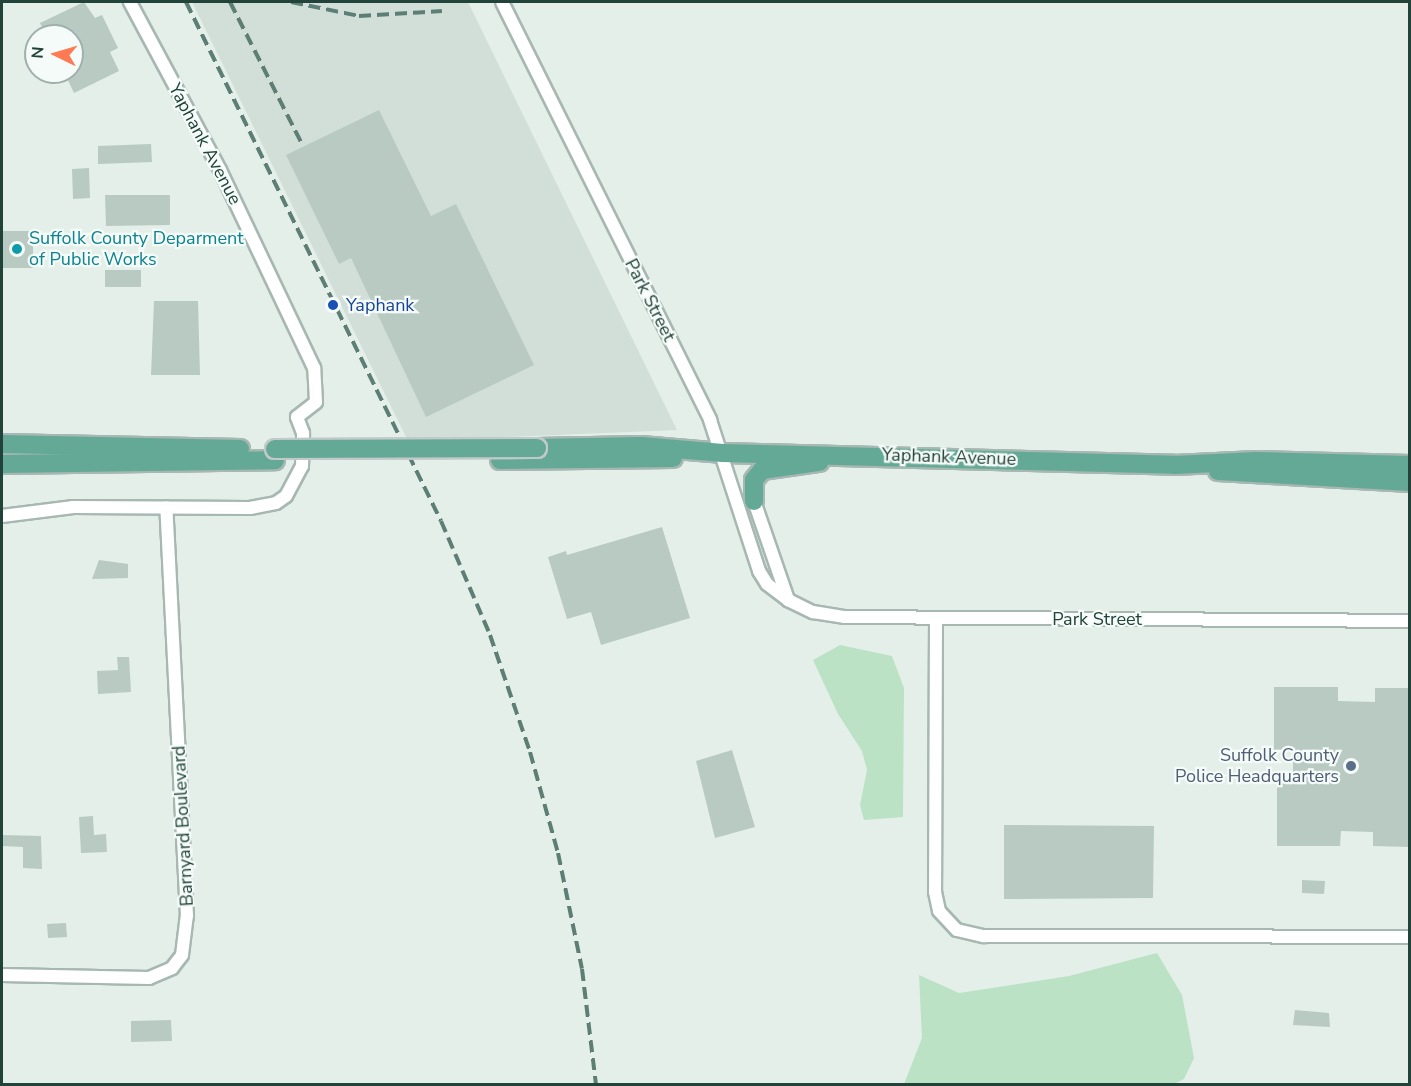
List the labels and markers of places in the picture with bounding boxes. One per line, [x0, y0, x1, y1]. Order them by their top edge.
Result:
place label: Suffolk County Deparment of Public Works [29, 228, 244, 270]
marker: Suffolk County Deparment of Public Works [10, 242, 24, 256]
place label: Yaphank [346, 294, 414, 316]
marker: Yaphank [324, 296, 342, 314]
place label: Suffolk County Police Headquarters [1175, 745, 1339, 788]
marker: Suffolk County Police Headquarters [1344, 759, 1358, 773]

